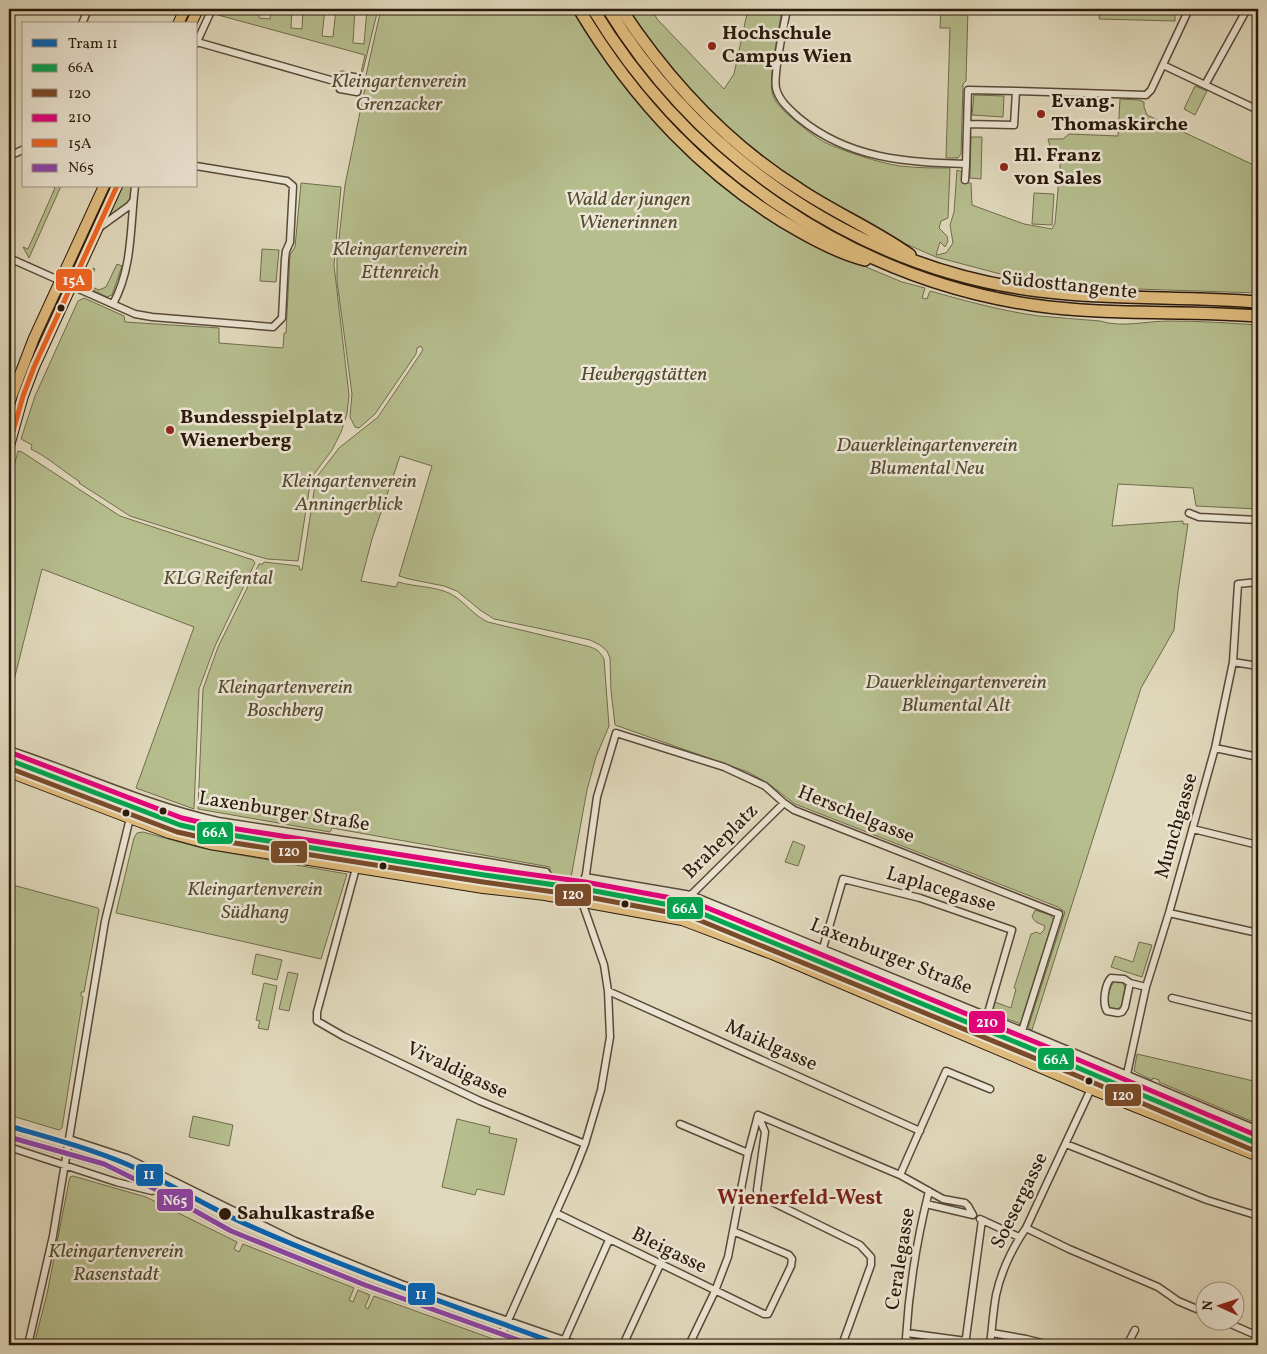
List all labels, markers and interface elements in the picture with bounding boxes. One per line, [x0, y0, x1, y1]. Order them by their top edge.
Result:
place label: Hochschule Campus Wien [722, 20, 852, 71]
legend [22, 22, 198, 188]
text: Tram 11 [68, 34, 118, 55]
marker: Hochschule Campus Wien [706, 40, 718, 52]
text: 66A [68, 58, 94, 79]
park label: Kleingartenverein Grenzacker [331, 68, 467, 119]
text: 120 [68, 84, 91, 105]
place label: Evang. Thomaskirche [1051, 88, 1188, 139]
text: 210 [68, 108, 91, 129]
marker: Evang. Thomaskirche [1035, 108, 1047, 120]
text: 15A [68, 134, 92, 155]
place label: Hl. Franz von Sales [1014, 142, 1102, 193]
text: N65 [68, 158, 94, 179]
marker: Hl. Franz von Sales [998, 161, 1010, 173]
park label: Wald der jungen Wienerinnen [565, 186, 691, 237]
park label: Kleingartenverein Ettenreich [332, 236, 468, 287]
street label: Südosttangente [1000, 265, 1138, 307]
line badge: 15A [55, 268, 93, 292]
text: 15A [63, 272, 85, 291]
unlabelled marker [56, 303, 66, 313]
park label: Heuberggstätten [581, 361, 707, 389]
place label: Bundesspielplatz Wienerberg [180, 404, 343, 455]
marker: Bundesspielplatz Wienerberg [164, 424, 176, 436]
park label: Dauerkleingartenverein Blumental Neu [836, 432, 1018, 483]
park label: Kleingartenverein Anningerblick [281, 468, 417, 519]
park label: KLG Reifental [163, 565, 273, 593]
park label: Dauerkleingartenverein Blumental Alt [865, 669, 1047, 720]
park label: Kleingartenverein Boschberg [217, 674, 353, 725]
street label: Munchgasse [1149, 770, 1205, 882]
street label: Herschelgasse [793, 779, 919, 851]
street label: Laxenburger Straße [196, 785, 372, 839]
street label: Braheplatz [677, 798, 765, 886]
unlabelled marker [158, 806, 168, 816]
unlabelled marker [121, 808, 131, 818]
line badge: 66A [196, 821, 234, 845]
text: 66A [202, 824, 228, 843]
line badge: 120 [270, 840, 308, 864]
text: 120 [278, 843, 300, 862]
street label: Laplacegasse [883, 860, 999, 920]
unlabelled marker [378, 861, 388, 871]
park label: Kleingartenverein Südhang [187, 876, 323, 927]
line badge: 120 [554, 883, 592, 907]
text: 120 [562, 886, 584, 905]
line badge: 66A [666, 896, 704, 920]
unlabelled marker [620, 899, 630, 909]
text: 66A [672, 900, 698, 919]
street label: Laxenburger Straße [806, 912, 976, 1002]
line badge: 210 [968, 1010, 1006, 1034]
street label: Maiklgasse [720, 1013, 822, 1079]
text: 210 [976, 1014, 998, 1033]
street label: Vivaldigasse [402, 1035, 512, 1107]
line badge: 66A [1037, 1047, 1075, 1071]
text: 66A [1043, 1051, 1069, 1070]
unlabelled marker [1084, 1076, 1094, 1086]
line badge: 120 [1104, 1083, 1142, 1107]
text: 120 [1112, 1087, 1134, 1106]
street label: Soesergasse [985, 1148, 1055, 1254]
line badge: 11 [135, 1163, 164, 1187]
text: 11 [143, 1166, 155, 1185]
district label: Wienerfeld-West [717, 1184, 883, 1213]
line badge: N65 [156, 1188, 194, 1212]
text: N65 [163, 1192, 188, 1211]
place label: Sahulkastraße [237, 1200, 375, 1228]
marker: Sahulkastraße [217, 1206, 233, 1222]
street label: Ceralegasse [879, 1206, 923, 1312]
street label: Bleigasse [627, 1221, 711, 1281]
park label: Kleingartenverein Rasenstadt [48, 1238, 184, 1289]
line badge: 11 [407, 1282, 436, 1306]
north arrow [1194, 1282, 1244, 1332]
text: 11 [415, 1286, 427, 1305]
text: N [1199, 1300, 1218, 1311]

